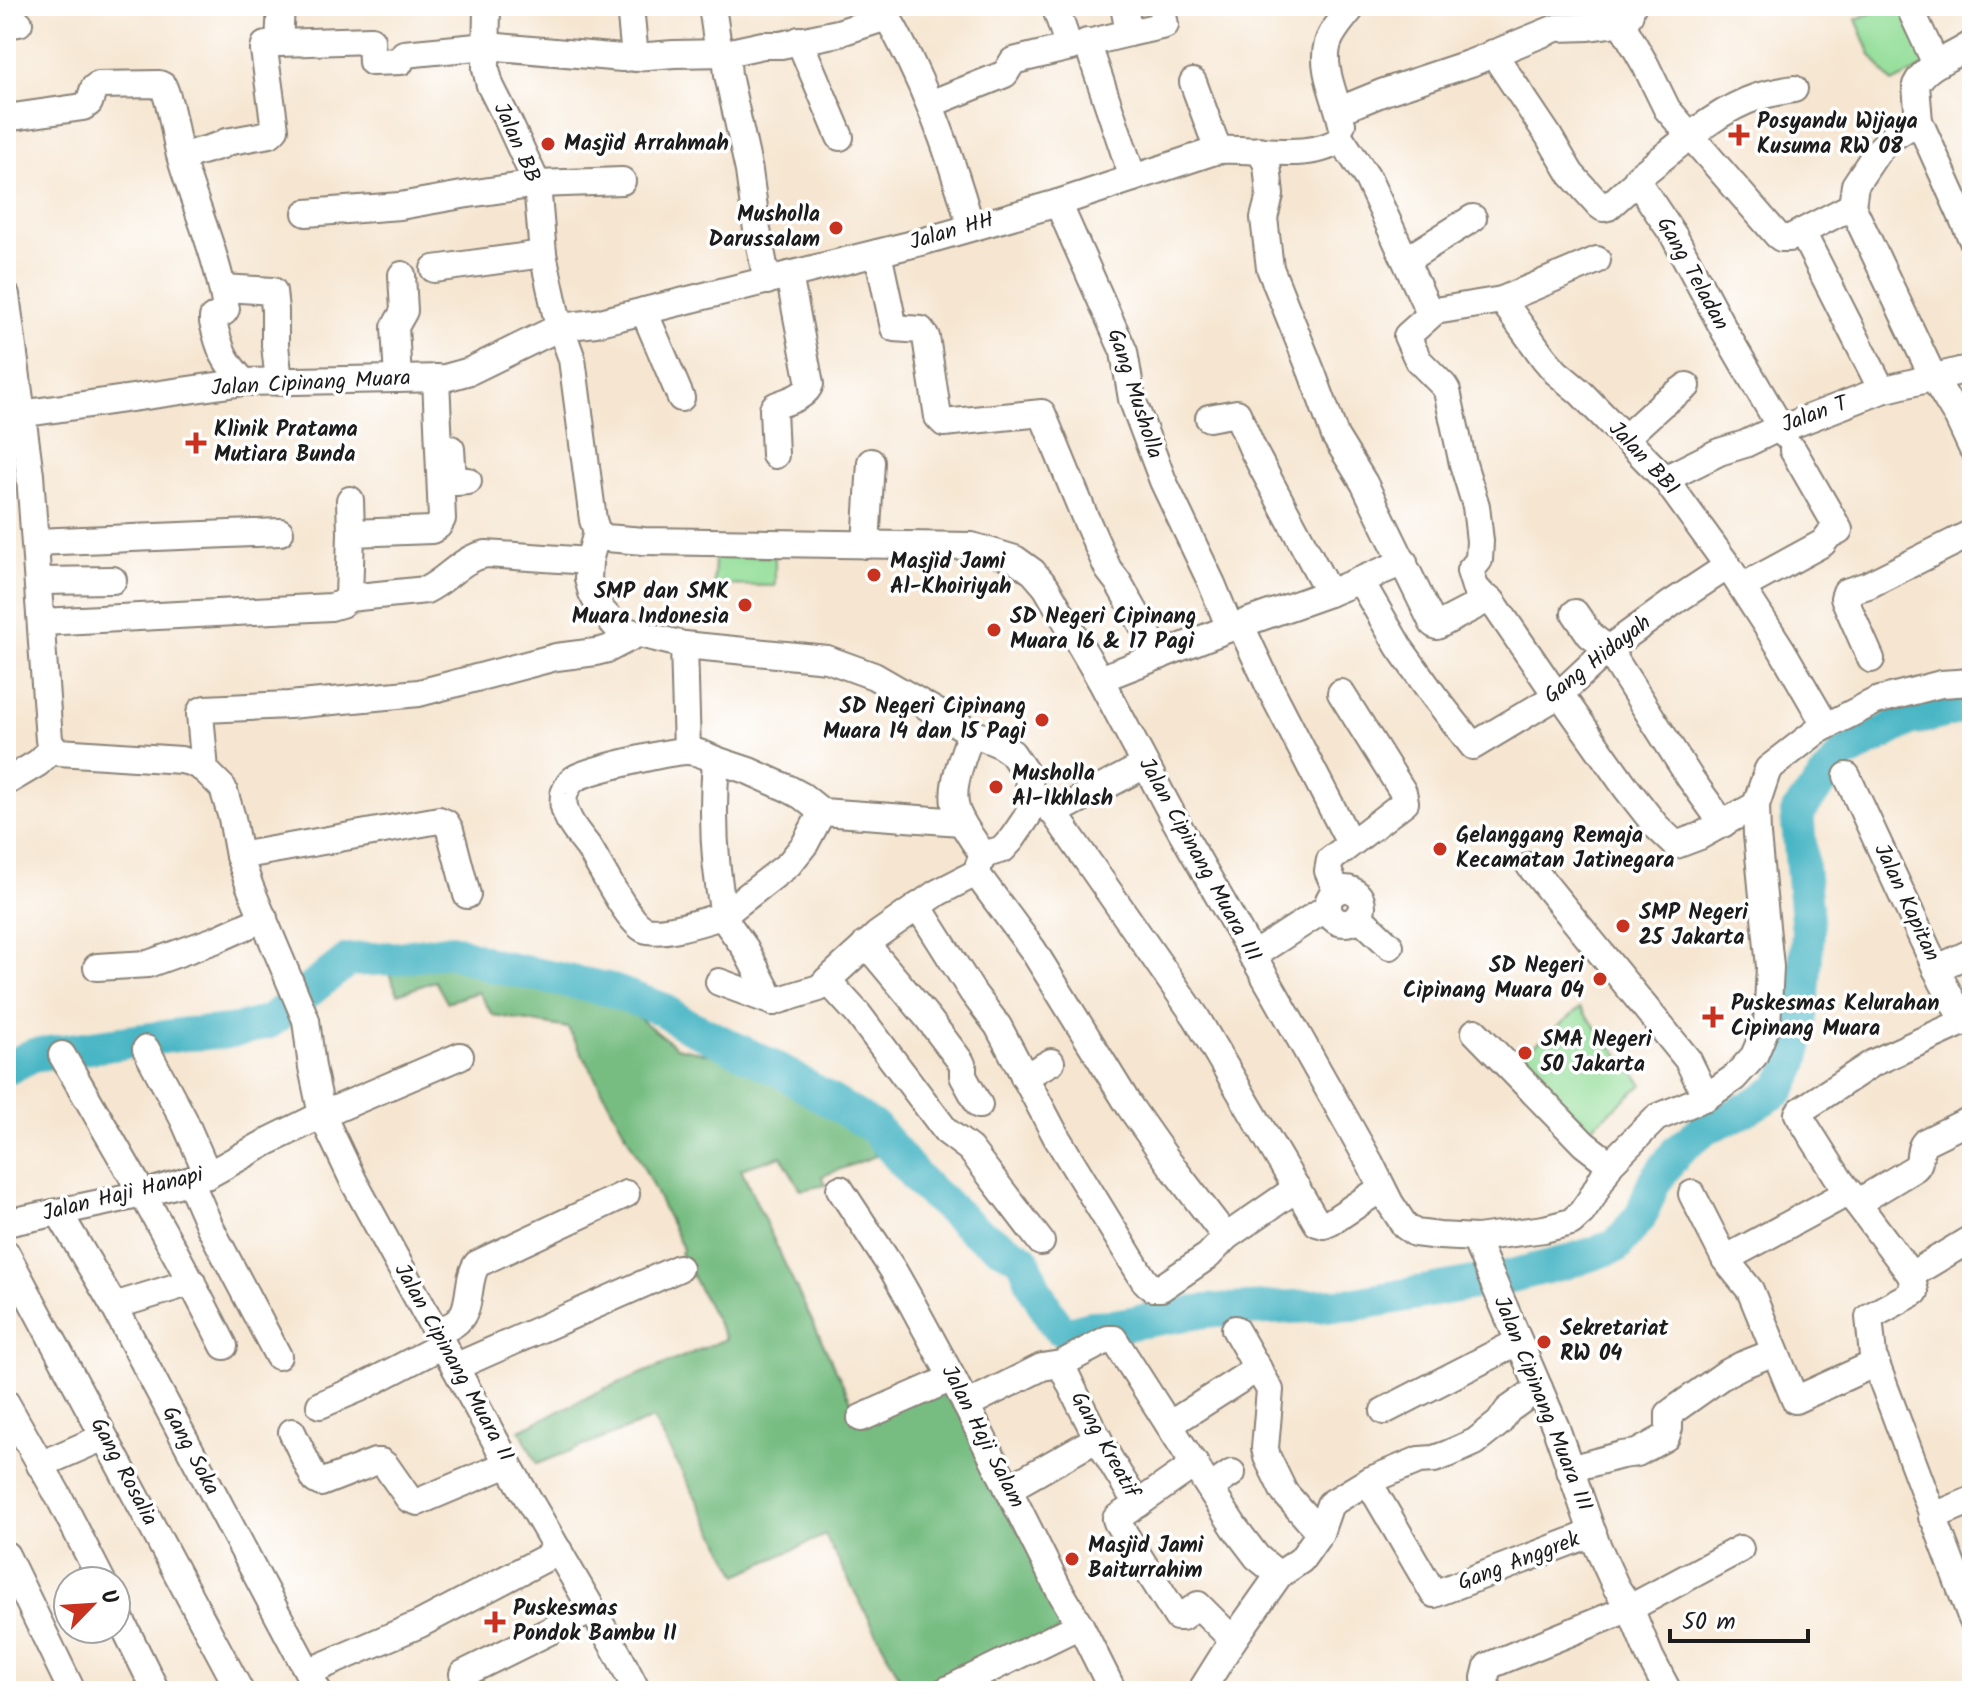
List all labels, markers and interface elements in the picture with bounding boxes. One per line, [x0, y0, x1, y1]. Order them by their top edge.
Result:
street label: Jalan BB [483, 97, 549, 189]
place label: Posyandu Wijaya Kusuma RW 08 [1757, 105, 1918, 165]
marker: Posyandu Wijaya Kusuma RW 08 [1728, 124, 1750, 146]
place label: Masjid Arrahmah [564, 127, 729, 162]
marker: Masjid Arrahmah [539, 135, 557, 153]
place label: Musholla Darussalam [709, 198, 820, 258]
street label: Jalan HH [906, 203, 998, 261]
street label: Gang Teladan [1646, 211, 1738, 337]
marker: Musholla Darussalam [827, 219, 845, 237]
street label: Gang Musholla [1097, 324, 1171, 464]
street label: Jalan Cipinang Muara [210, 361, 412, 407]
street label: Jalan T [1777, 386, 1855, 443]
place label: Klinik Pratama Mutiara Bunda [214, 413, 358, 473]
street label: Jalan BB1 [1599, 413, 1687, 505]
marker: Klinik Pratama Mutiara Bunda [185, 432, 207, 454]
place label: Masjid Jami Al-Khoiriyah [890, 545, 1012, 605]
marker: Masjid Jami Al-Khoiriyah [865, 566, 883, 584]
place label: SMP dan SMK Muara Indonesia [572, 575, 729, 635]
marker: SMP dan SMK Muara Indonesia [736, 596, 754, 614]
place label: SD Negeri Cipinang Muara 16 & 17 Pagi [1010, 600, 1196, 660]
street label: Gang Hidayah [1537, 607, 1659, 713]
marker: SD Negeri Cipinang Muara 16 & 17 Pagi [985, 621, 1003, 639]
place label: SD Negeri Cipinang Muara 14 dan 15 Pagi [823, 690, 1027, 750]
marker: SD Negeri Cipinang Muara 14 dan 15 Pagi [1033, 711, 1051, 729]
street label: Jalan Cipinang Muara III [1128, 751, 1270, 969]
place label: Musholla Al-Ikhlash [1012, 757, 1113, 817]
marker: Musholla Al-Ikhlash [987, 778, 1005, 796]
place label: Gelanggang Remaja Kecamatan Jatinegara [1456, 819, 1674, 879]
street label: Jalan Kapitan [1863, 838, 1949, 968]
marker: Gelanggang Remaja Kecamatan Jatinegara [1431, 840, 1449, 858]
place label: SMP Negeri 25 Jakarta [1639, 896, 1749, 956]
marker: SMP Negeri 25 Jakarta [1614, 917, 1632, 935]
place label: SD Negeri Cipinang Muara 04 [1403, 949, 1585, 1009]
marker: SD Negeri Cipinang Muara 04 [1591, 970, 1609, 988]
place label: Puskesmas Kelurahan Cipinang Muara [1731, 987, 1939, 1047]
marker: Puskesmas Kelurahan Cipinang Muara [1702, 1006, 1724, 1028]
place label: SMA Negeri 50 Jakarta [1540, 1023, 1653, 1083]
marker: SMA Negeri 50 Jakarta [1516, 1044, 1534, 1062]
street label: Jalan Haji Hanapi [39, 1158, 208, 1232]
street label: Jalan Cipinang Muara II [384, 1257, 522, 1469]
street label: Jalan Cipinang Muara III [1483, 1291, 1601, 1517]
place label: Sekretariat RW 04 [1560, 1312, 1669, 1372]
marker: Sekretariat RW 04 [1535, 1333, 1553, 1351]
street label: Jalan Haji Salam [931, 1359, 1033, 1515]
street label: Gang Kreatif [1060, 1385, 1149, 1507]
street label: Gang Soka [152, 1400, 228, 1502]
street label: Gang Rosalia [80, 1412, 166, 1532]
street label: Gang Anggrek [1453, 1522, 1586, 1601]
place label: Masjid Jami Baiturrahim [1088, 1529, 1205, 1589]
marker: Masjid Jami Baiturrahim [1063, 1550, 1081, 1568]
north arrow [52, 1565, 132, 1645]
text: U [89, 1584, 126, 1611]
place label: Puskesmas Pondok Bambu II [513, 1592, 677, 1652]
scale bar [1670, 1593, 1808, 1643]
text: 50 m [1682, 1603, 1736, 1642]
marker: Puskesmas Pondok Bambu II [484, 1611, 506, 1633]

